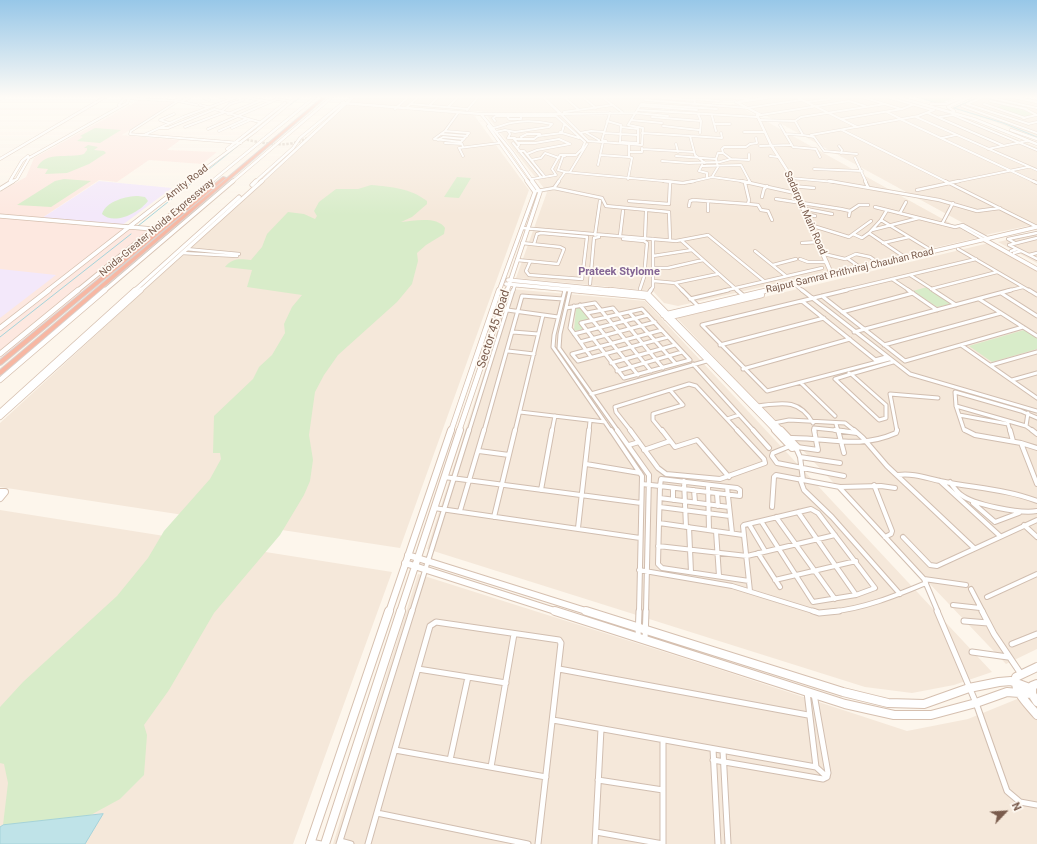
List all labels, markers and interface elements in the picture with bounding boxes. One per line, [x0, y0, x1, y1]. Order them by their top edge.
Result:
street label: Amity Road [163, 163, 211, 203]
street label: Sadarpur Main Road [781, 169, 829, 257]
street label: Noida-Greater Noida Expressway [97, 176, 217, 280]
street label: Rajput Samrat Prithviraj Chauhan Road [765, 246, 935, 296]
district label: Prateek Stylome [578, 265, 660, 279]
street label: Sector 45 Road [475, 288, 513, 370]
north arrow [985, 792, 1025, 832]
text: N [1009, 800, 1024, 813]

